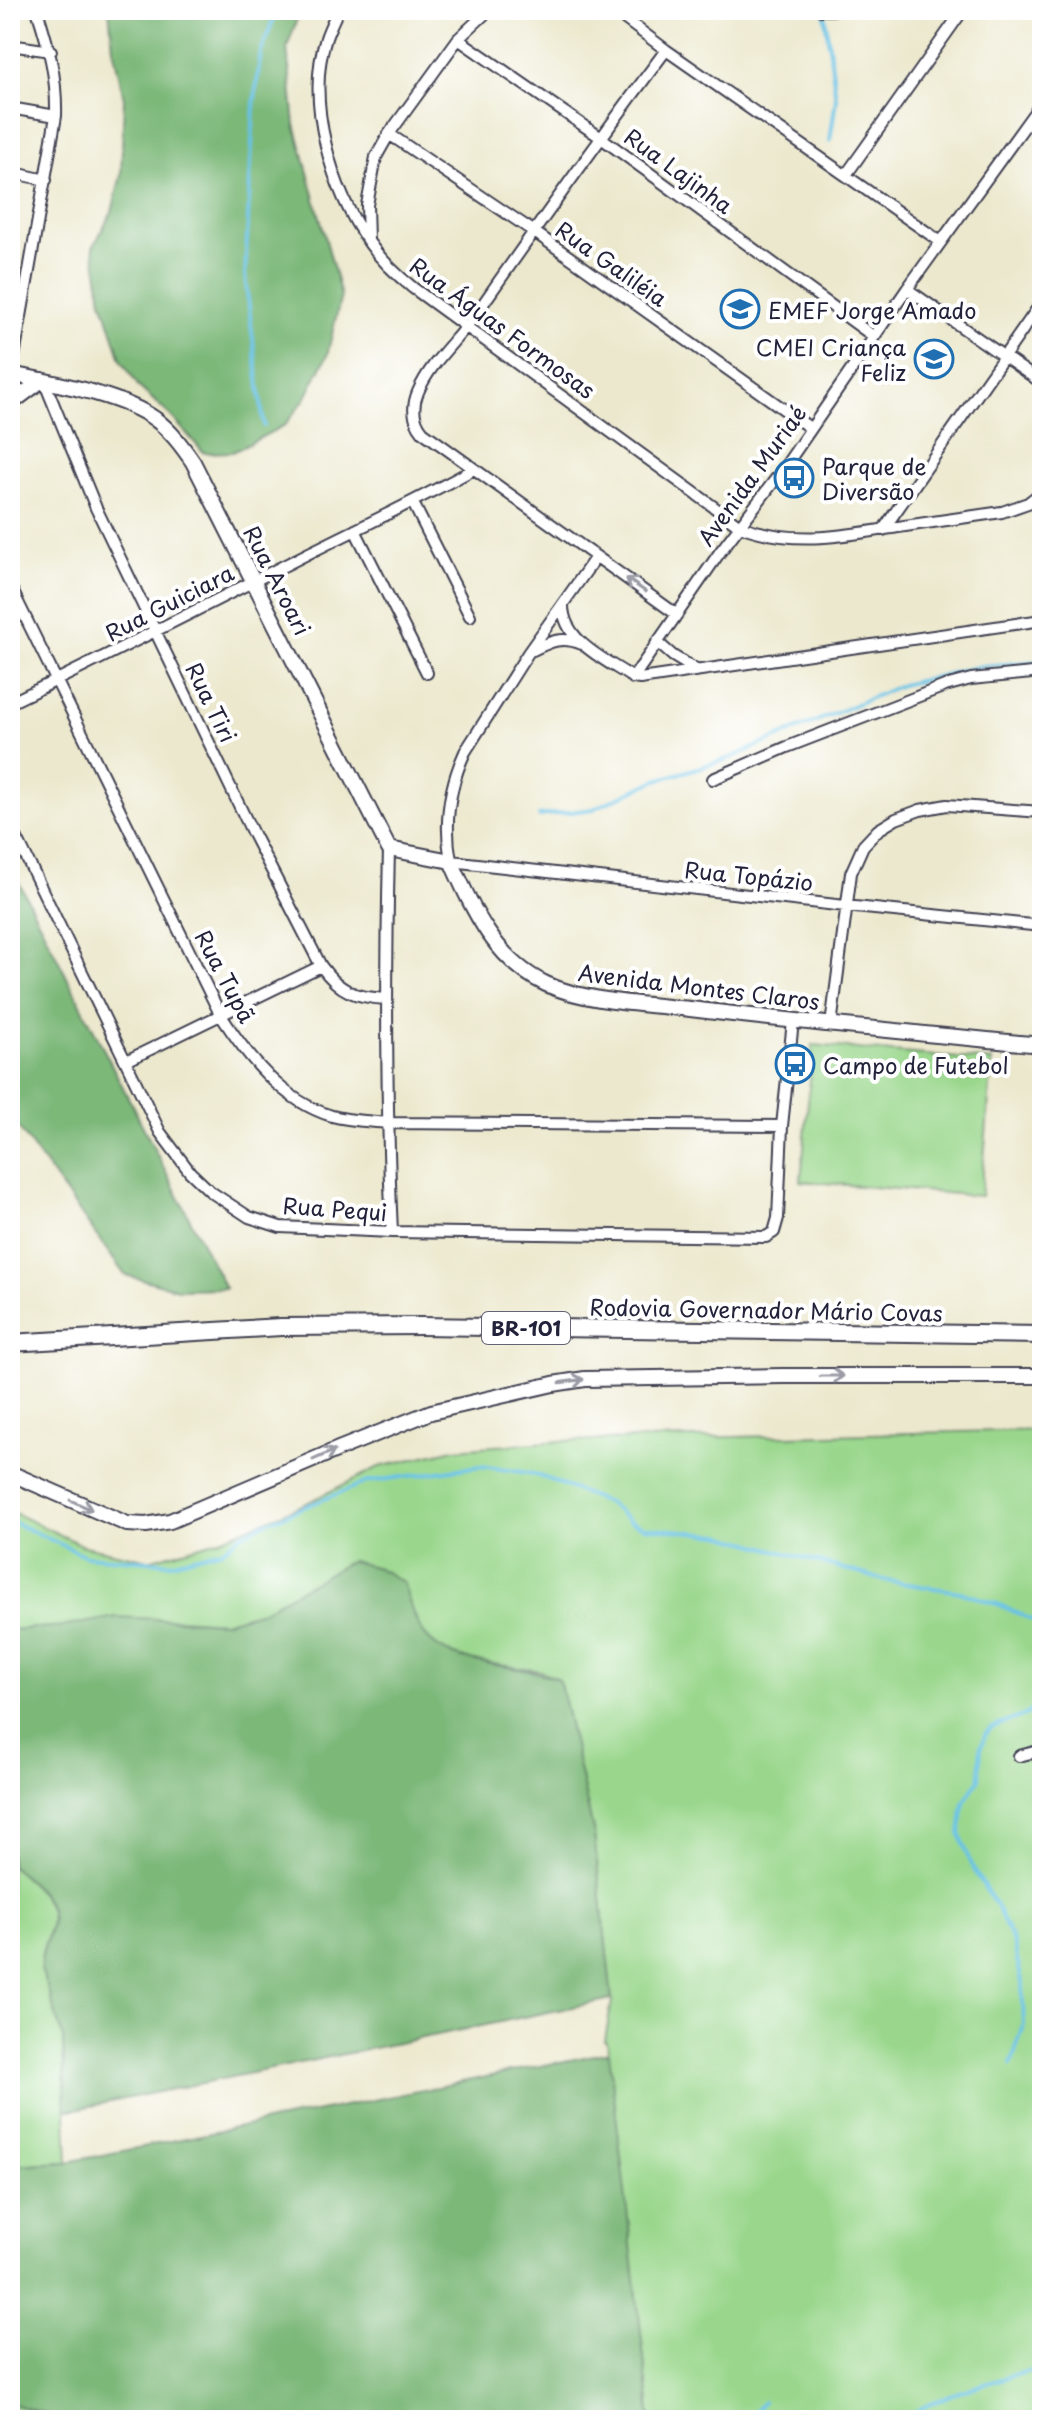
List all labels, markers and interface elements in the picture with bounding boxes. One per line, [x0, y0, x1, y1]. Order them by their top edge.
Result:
street label: Rua Lajinha [618, 119, 740, 221]
street label: Rua Galiléia [549, 212, 675, 314]
street label: Rua Águas Formosas [404, 248, 602, 406]
school or university icon: EMEF Jorge Amado [719, 288, 761, 330]
place label: EMEF Jorge Amado [768, 293, 976, 326]
place label: CMEI Criança Feliz [756, 330, 906, 388]
school or university icon: CMEI Criança Feliz [913, 338, 955, 380]
street label: Avenida Muriaé [689, 398, 813, 552]
place label: Parque de Diversão [822, 449, 926, 507]
bus stop icon: Parque de Diversão [773, 457, 815, 499]
street label: Rua Aroari [236, 520, 320, 640]
street label: Rua Guiciara [99, 555, 239, 649]
one-way arrow [626, 577, 648, 594]
street label: Rua Tiri [178, 656, 246, 748]
street label: Rua Topázio [683, 852, 815, 898]
street label: Rua Tupã [188, 924, 265, 1029]
street label: Avenida Montes Claros [576, 955, 822, 1017]
bus stop icon: Campo de Futebol [774, 1043, 816, 1085]
place label: Campo de Futebol [823, 1048, 1008, 1081]
street label: Rua Pequi [282, 1188, 388, 1228]
street label: Rodovia Governador Mário Covas [589, 1289, 943, 1329]
road number: BR-101 [482, 1312, 570, 1344]
one-way arrow [818, 1368, 845, 1384]
one-way arrow [559, 1373, 584, 1388]
one-way arrow [311, 1447, 335, 1462]
one-way arrow [69, 1498, 93, 1513]

